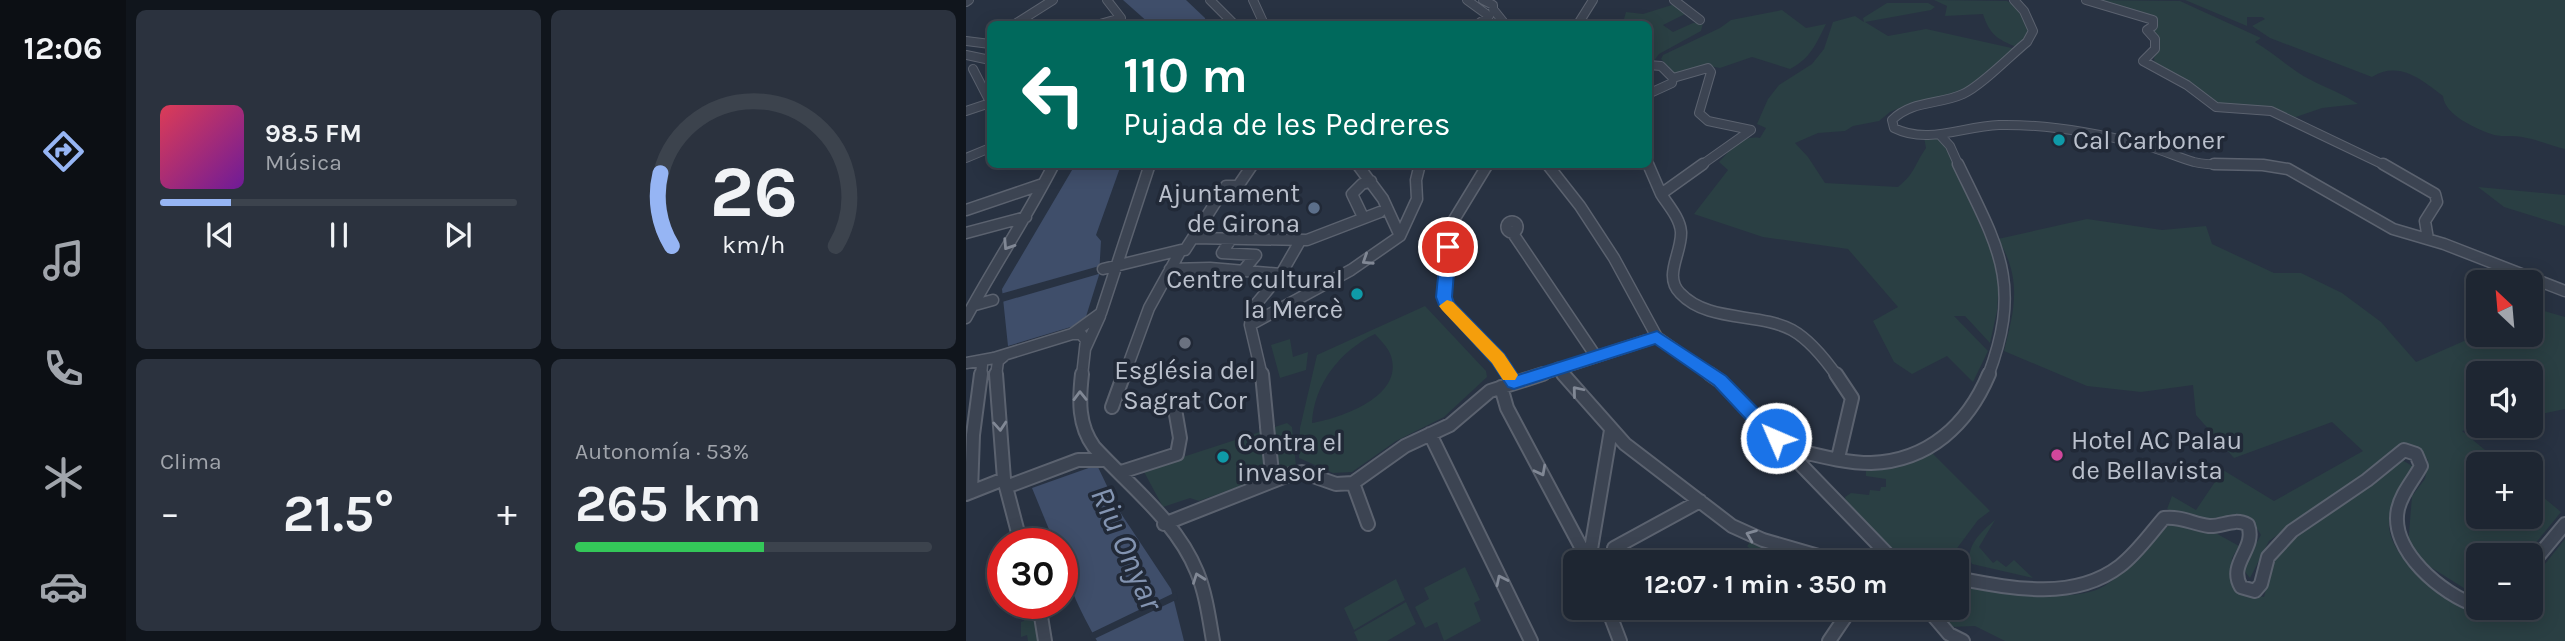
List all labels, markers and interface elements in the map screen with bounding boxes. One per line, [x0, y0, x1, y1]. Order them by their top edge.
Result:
text: 12:06 [23, 30, 103, 67]
text: 110 m [1123, 47, 1248, 104]
icon: left [1008, 49, 1099, 140]
text: Pujada de les Pedreres [1123, 106, 1451, 143]
text: 98.5 FM [265, 118, 362, 149]
place label: Cal Carboner [2073, 125, 2225, 156]
icon: directions [39, 127, 88, 176]
marker: Cal Carboner [2051, 132, 2067, 148]
text: Música [265, 149, 342, 176]
text: 26 [709, 149, 798, 234]
place label: Ajuntament de Girona [1158, 178, 1300, 239]
marker: Ajuntament de Girona [1306, 200, 1322, 216]
icon: previous [201, 216, 239, 254]
icon: pause [320, 216, 358, 254]
icon: next [439, 216, 477, 254]
pin [1418, 217, 1478, 277]
icon: arrive [1429, 228, 1467, 266]
text: km/h [722, 230, 785, 259]
icon: music [39, 236, 88, 285]
one-way arrow [1004, 237, 1016, 250]
one-way arrow [1361, 252, 1374, 265]
place label: Centre cultural la Mercè [1166, 264, 1343, 325]
north arrow [2466, 270, 2543, 346]
map controls [2466, 270, 2543, 620]
marker: Centre cultural la Mercè [1349, 286, 1365, 302]
marker: Església del Sagrat Cor [1177, 335, 1193, 351]
icon: phone [39, 344, 88, 393]
place label: Església del Sagrat Cor [1114, 355, 1256, 416]
button: sound [2466, 361, 2543, 438]
one-way arrow [1573, 386, 1585, 399]
one-way arrow [1073, 391, 1088, 402]
position arrow [1739, 401, 1813, 475]
one-way arrow [992, 421, 1007, 432]
place label: Hotel AC Palau de Bellavista [2071, 425, 2242, 486]
place label: Contra el invasor [1237, 427, 1343, 488]
text: Autonomía · 53% [575, 438, 749, 465]
marker: Hotel AC Palau de Bellavista [2049, 447, 2065, 463]
text: Clima [160, 448, 222, 475]
marker: Contra el invasor [1215, 449, 1231, 465]
button: + [2466, 452, 2543, 529]
icon: climate [39, 453, 88, 502]
one-way arrow [1533, 463, 1546, 476]
text: 265 km [575, 473, 762, 534]
water label: Riu Onyar [1083, 481, 1172, 618]
text: 21.5° [283, 483, 394, 544]
text: − [160, 491, 180, 536]
text: + [497, 491, 517, 536]
speed limit sign: 30 [987, 528, 1078, 619]
one-way arrow [1745, 529, 1757, 543]
button: − [2466, 543, 2543, 620]
icon: car [39, 562, 88, 611]
text: 12:07 · 1 min · 350 m [1644, 569, 1888, 600]
one-way arrow [1192, 573, 1206, 585]
one-way arrow [1495, 575, 1509, 587]

